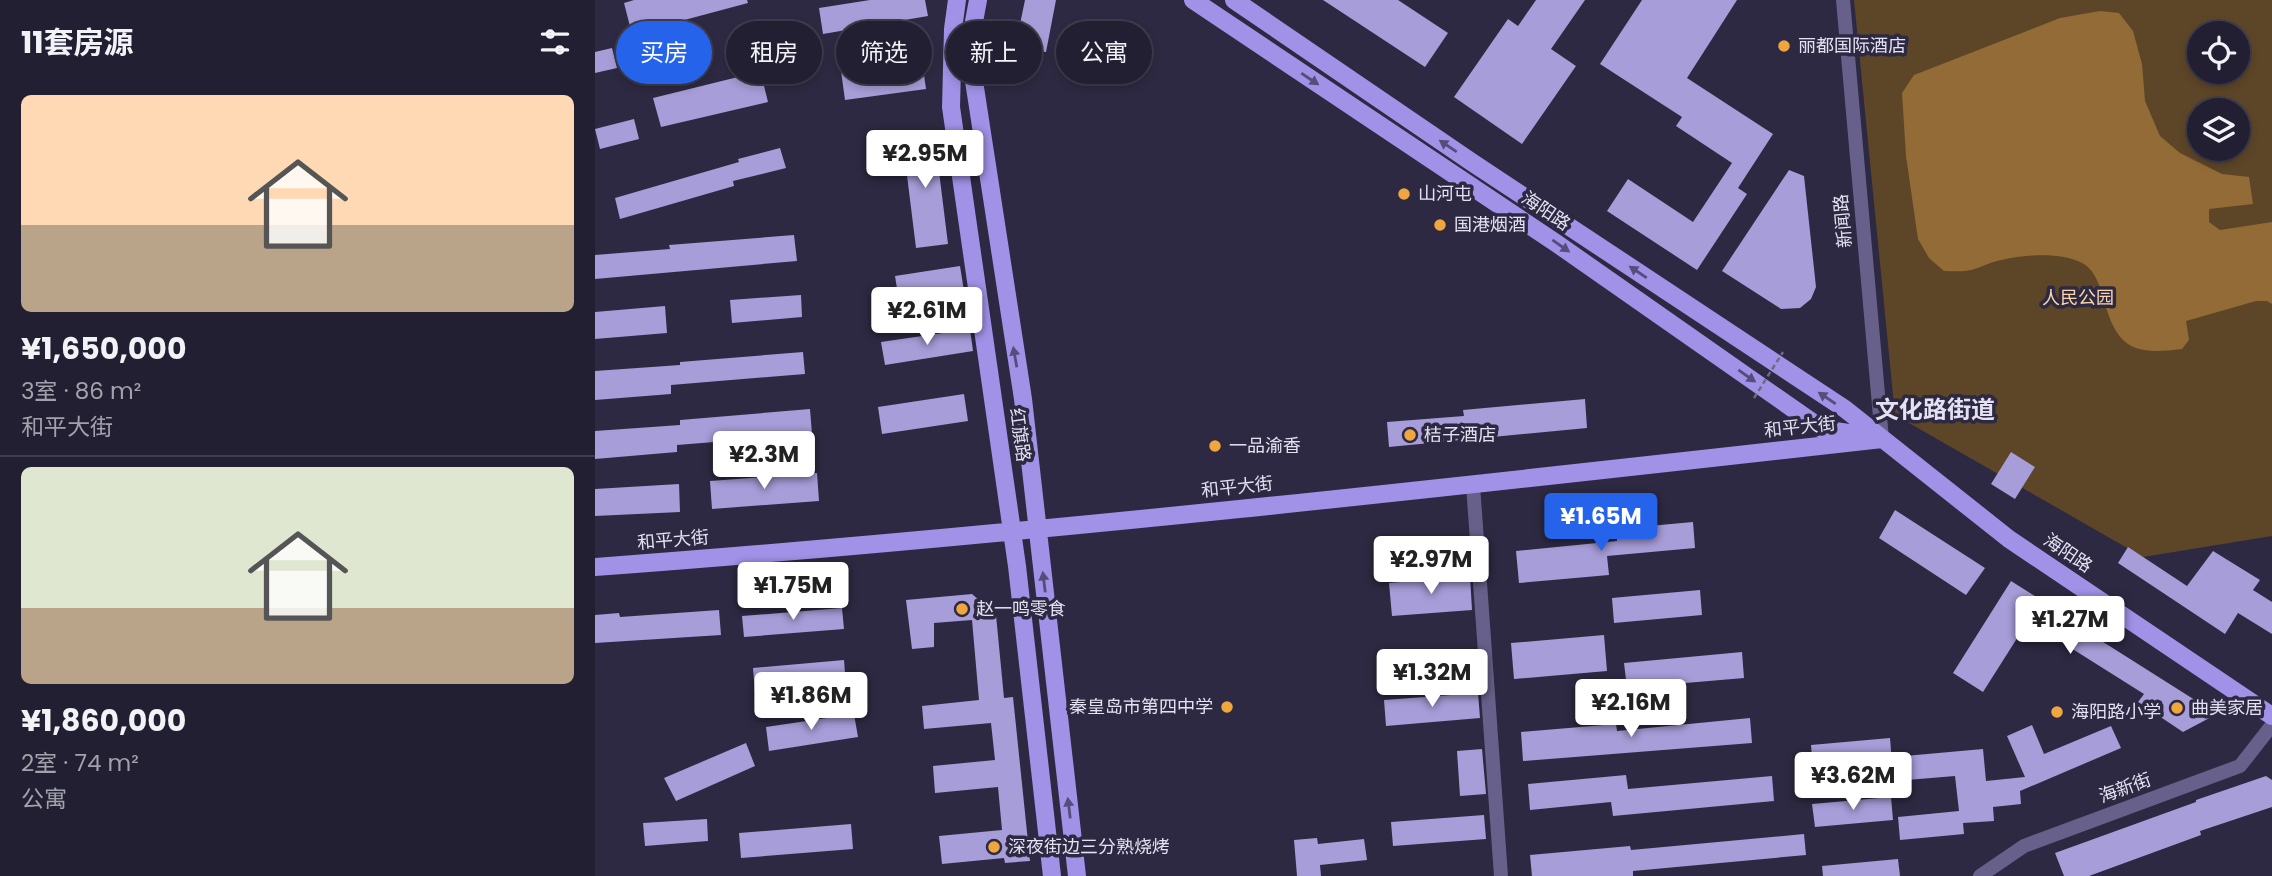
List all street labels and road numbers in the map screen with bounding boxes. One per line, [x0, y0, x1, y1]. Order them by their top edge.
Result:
street label: 海阳路 [1517, 185, 1576, 236]
street label: 新闻路 [1828, 193, 1857, 249]
street label: 红旗路 [1004, 406, 1037, 463]
street label: 和平大街 [1763, 410, 1837, 443]
street label: 和平大街 [1200, 470, 1274, 503]
street label: 和平大街 [636, 524, 710, 555]
street label: 海阳路 [2039, 527, 2098, 578]
street label: 海新街 [2095, 767, 2154, 809]

